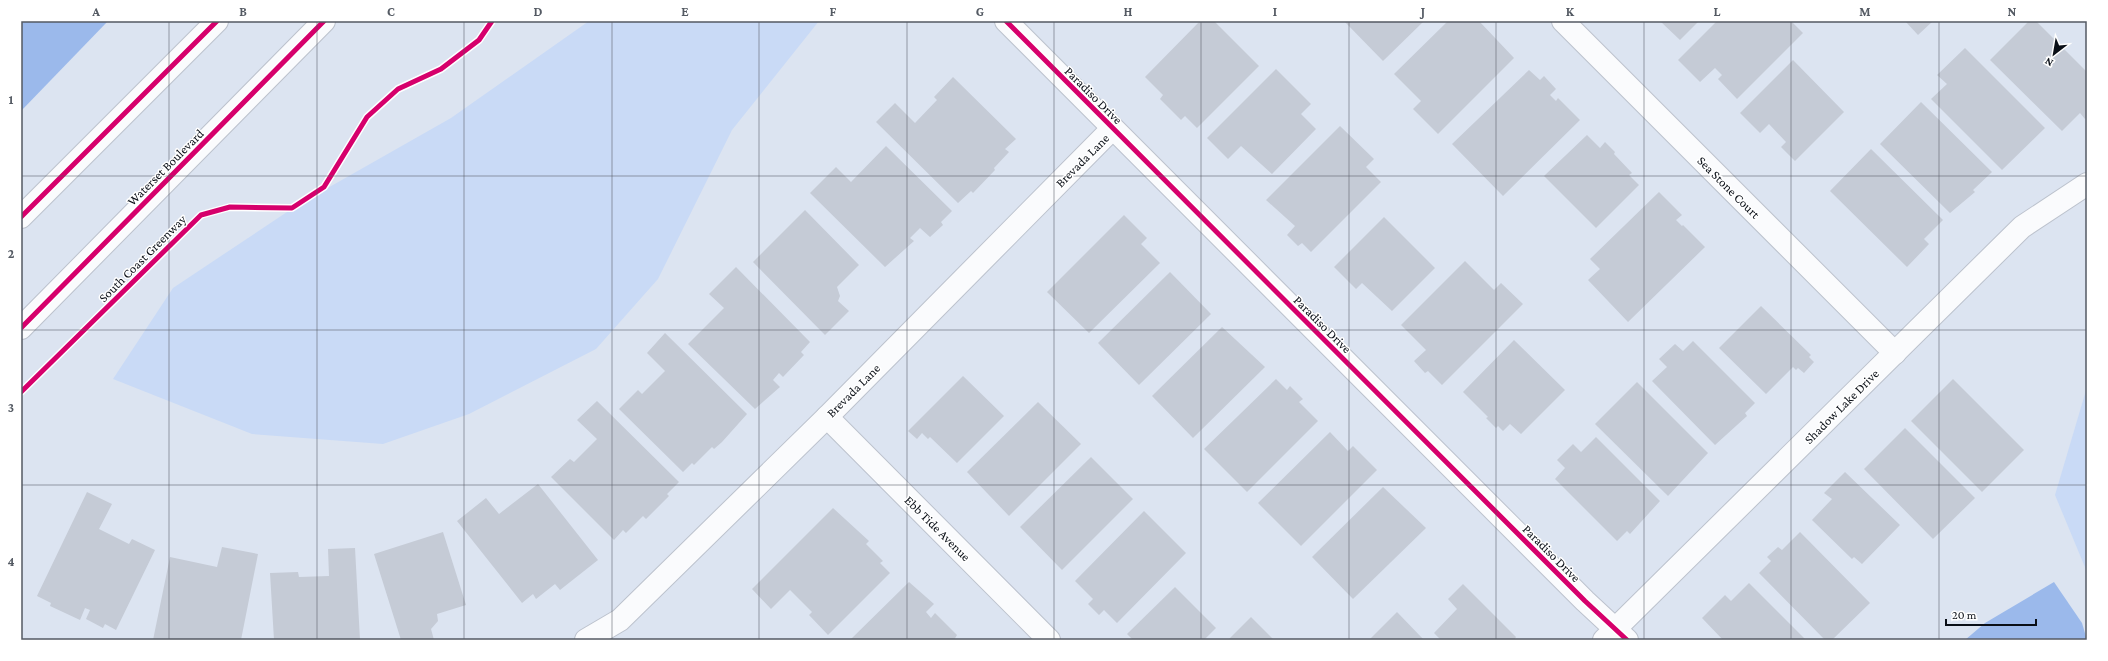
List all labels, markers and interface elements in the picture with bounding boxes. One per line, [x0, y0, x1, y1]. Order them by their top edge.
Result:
text: A [91, 4, 100, 19]
text: B [239, 4, 247, 19]
text: C [387, 4, 395, 19]
text: D [534, 4, 543, 19]
text: E [681, 4, 689, 19]
text: F [830, 4, 837, 19]
text: G [976, 4, 984, 19]
text: H [1124, 4, 1133, 19]
text: I [1273, 4, 1277, 19]
text: J [1419, 4, 1425, 19]
text: K [1566, 4, 1575, 19]
text: L [1714, 4, 1721, 19]
text: M [1859, 4, 1871, 19]
text: N [2008, 4, 2017, 19]
north arrow [2034, 34, 2074, 74]
text: N [2042, 55, 2055, 70]
street label: Paradiso Drive [1062, 63, 1126, 127]
text: 1 [9, 92, 14, 107]
street label: Waterset Boulevard [124, 126, 207, 209]
street label: Brevada Lane [1052, 130, 1112, 190]
street label: Sea Stone Court [1694, 153, 1763, 222]
street label: South Coast Greenway [96, 211, 190, 305]
text: 2 [8, 246, 15, 261]
street label: Paradiso Drive [1291, 292, 1355, 356]
street label: Brevada Lane [823, 360, 883, 420]
street label: Shadow Lake Drive [1801, 366, 1882, 447]
text: 3 [8, 400, 14, 415]
street label: Ebb Tide Avenue [902, 492, 974, 564]
street label: Paradiso Drive [1520, 521, 1584, 585]
text: 4 [7, 554, 15, 569]
scale bar [1946, 601, 2036, 627]
text: 20 m [1952, 608, 1977, 622]

